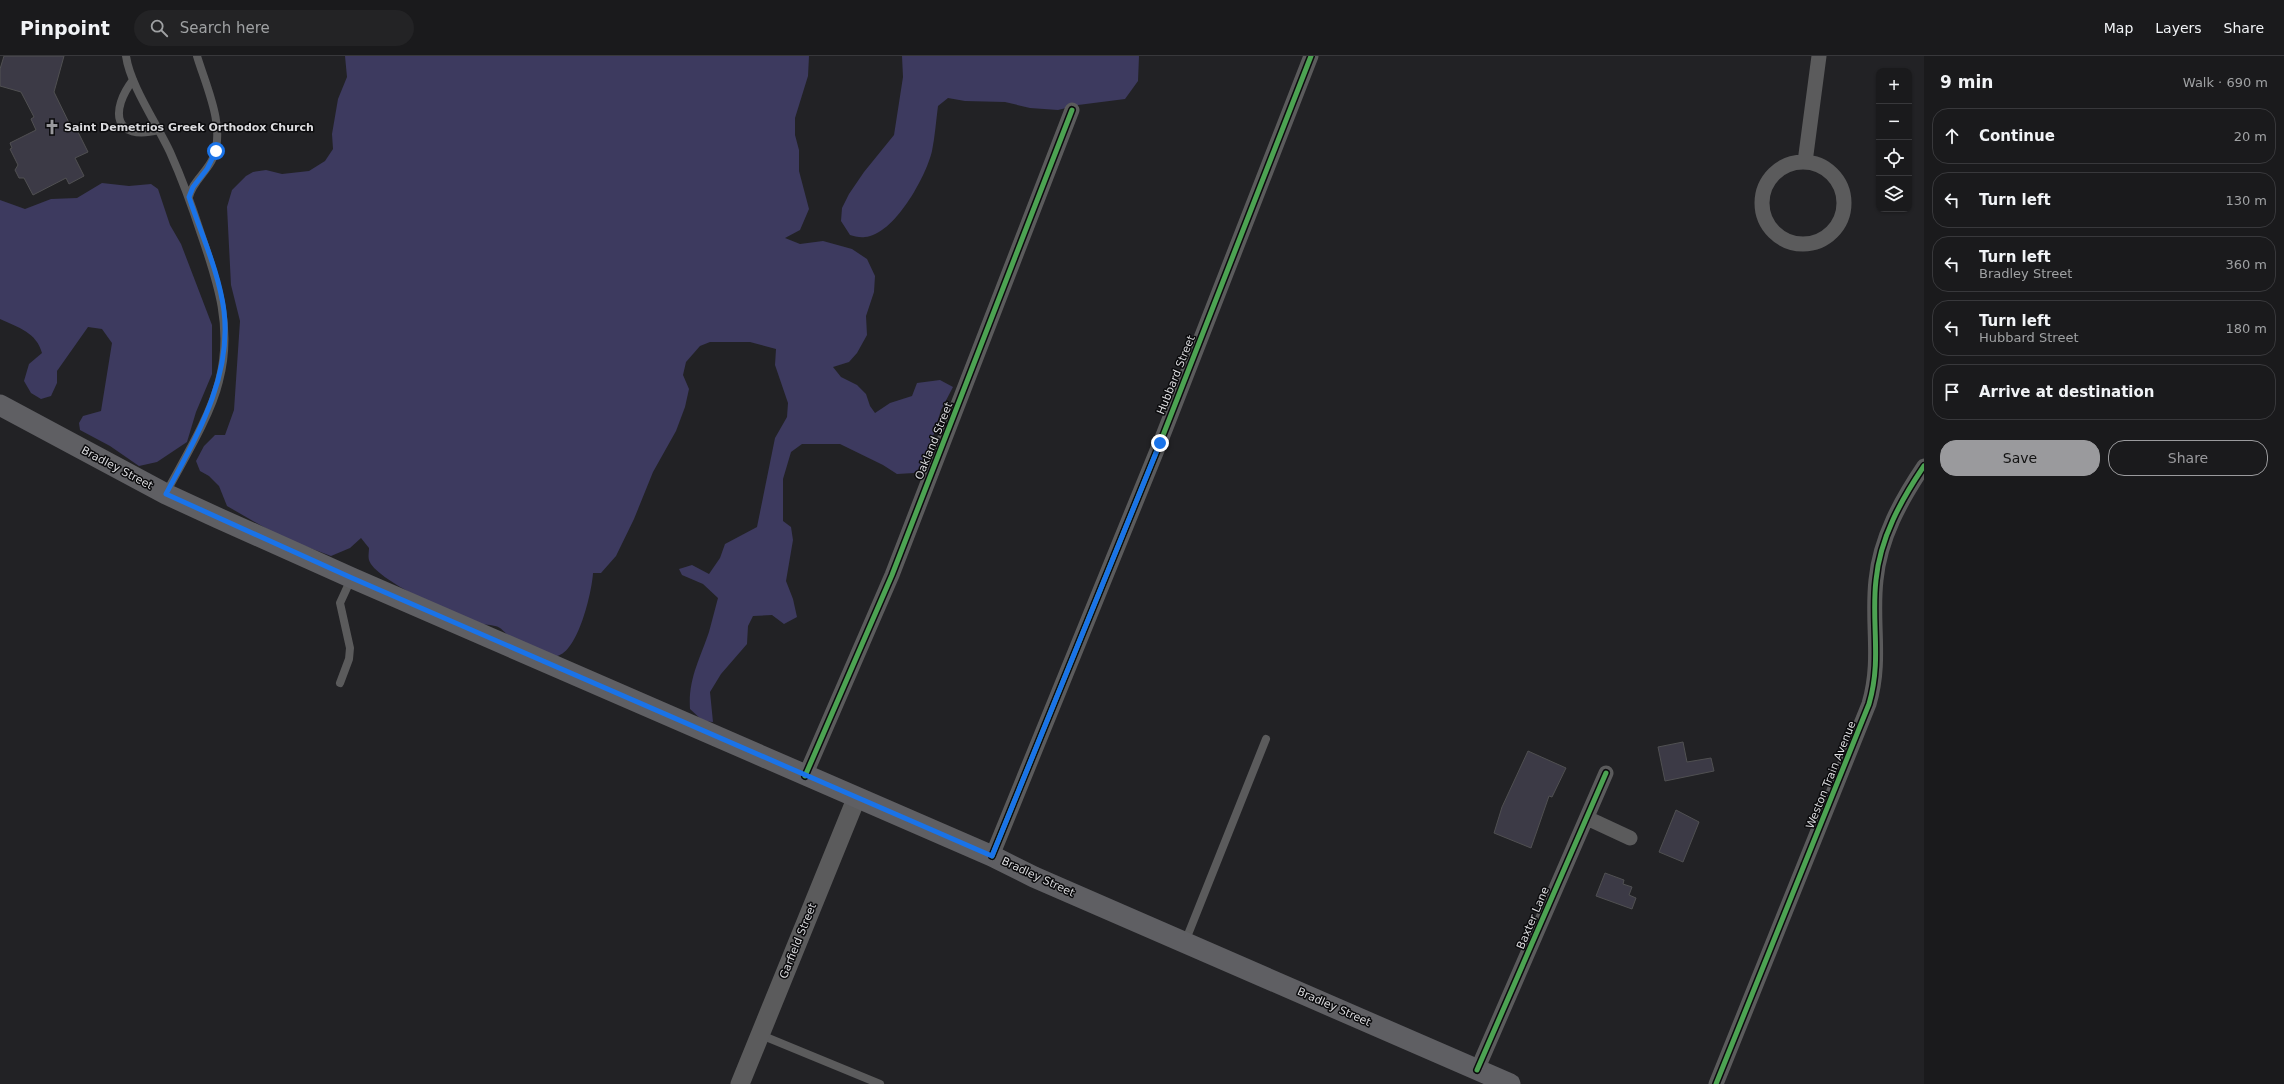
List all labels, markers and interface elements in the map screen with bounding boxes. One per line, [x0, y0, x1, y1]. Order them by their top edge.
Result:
search box [134, 10, 414, 46]
text: Pinpoint [20, 17, 110, 39]
icon: search [148, 17, 170, 39]
text: Search here [180, 19, 270, 37]
text: Map [2104, 20, 2133, 36]
text: Layers [2155, 20, 2202, 36]
text: Share [2224, 20, 2264, 36]
map controls [1876, 68, 1912, 212]
button: + [1876, 68, 1912, 104]
text: 9 min [1940, 72, 1993, 92]
text: Walk · 690 m [2183, 75, 2268, 90]
button: − [1876, 104, 1912, 140]
church icon: Saint Demetrios Greek Orthodox Church [43, 118, 61, 136]
place label: Saint Demetrios Greek Orthodox Church [64, 121, 314, 134]
icon: ahead [1941, 125, 1963, 147]
text: Continue [1979, 127, 2055, 145]
text: 20 m [2234, 129, 2267, 144]
button: locate [1876, 140, 1912, 176]
route start [207, 142, 225, 160]
button: layers [1876, 176, 1912, 212]
icon: left [1941, 189, 1963, 211]
text: Turn left [1979, 191, 2051, 209]
text: 130 m [2225, 193, 2267, 208]
text: Turn left [1979, 248, 2051, 266]
icon: left [1941, 253, 1963, 275]
text: 360 m [2225, 257, 2267, 272]
text: Bradley Street [1979, 266, 2072, 281]
text: Turn left [1979, 312, 2051, 330]
icon: left [1941, 317, 1963, 339]
text: 180 m [2225, 321, 2267, 336]
text: Hubbard Street [1979, 330, 2079, 345]
street label: Hubbard Street [1154, 333, 1198, 416]
icon: arrive [1941, 381, 1963, 403]
text: Arrive at destination [1979, 383, 2154, 401]
street label: Oakland Street [913, 400, 956, 482]
route end [1151, 434, 1169, 452]
button: Save [1940, 440, 2100, 476]
button: Share [2108, 440, 2268, 476]
street label: Bradley Street [79, 444, 156, 493]
street label: Weston Train Avenue [1803, 719, 1859, 831]
street label: Bradley Street [999, 854, 1077, 900]
street label: Baxter Lane [1514, 885, 1552, 951]
street label: Garfield Street [777, 901, 819, 981]
street label: Bradley Street [1295, 985, 1373, 1029]

